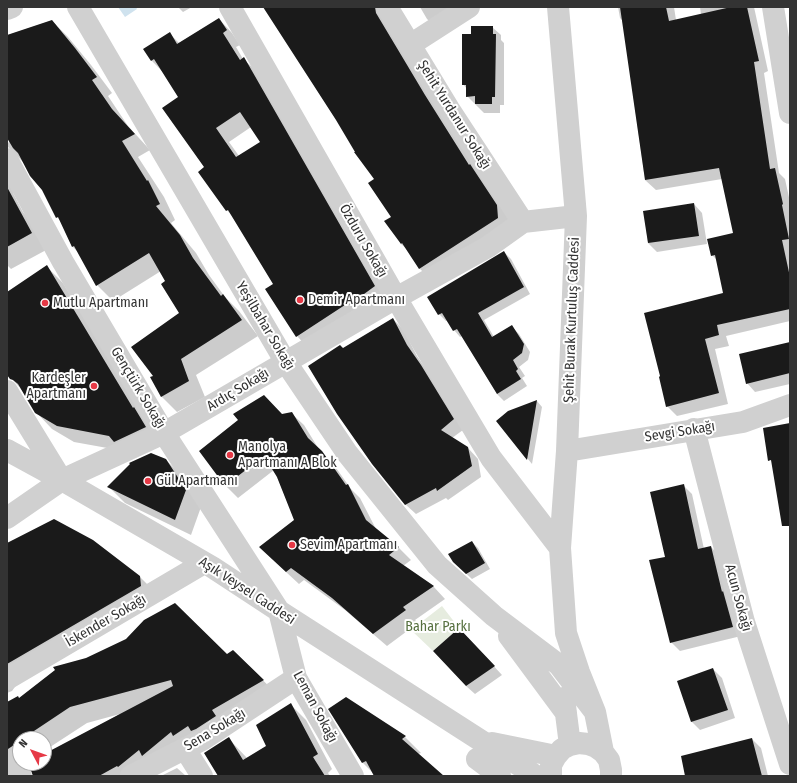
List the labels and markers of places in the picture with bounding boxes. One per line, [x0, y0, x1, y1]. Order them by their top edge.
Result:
place label: Demir Apartmanı [308, 292, 405, 308]
place label: Mutlu Apartmanı [53, 295, 149, 311]
marker: Demir Apartmanı [295, 295, 305, 305]
marker: Mutlu Apartmanı [40, 298, 50, 308]
place label: Kardeşler Apartmanı [26, 370, 86, 402]
marker: Kardeşler Apartmanı [89, 381, 99, 391]
place label: Manolya Apartmanı A Blok [238, 439, 337, 472]
marker: Manolya Apartmanı A Blok [225, 450, 235, 460]
place label: Gül Apartmanı [156, 473, 238, 489]
marker: Gül Apartmanı [143, 476, 153, 486]
place label: Sevim Apartmanı [300, 537, 397, 553]
marker: Sevim Apartmanı [287, 540, 297, 550]

